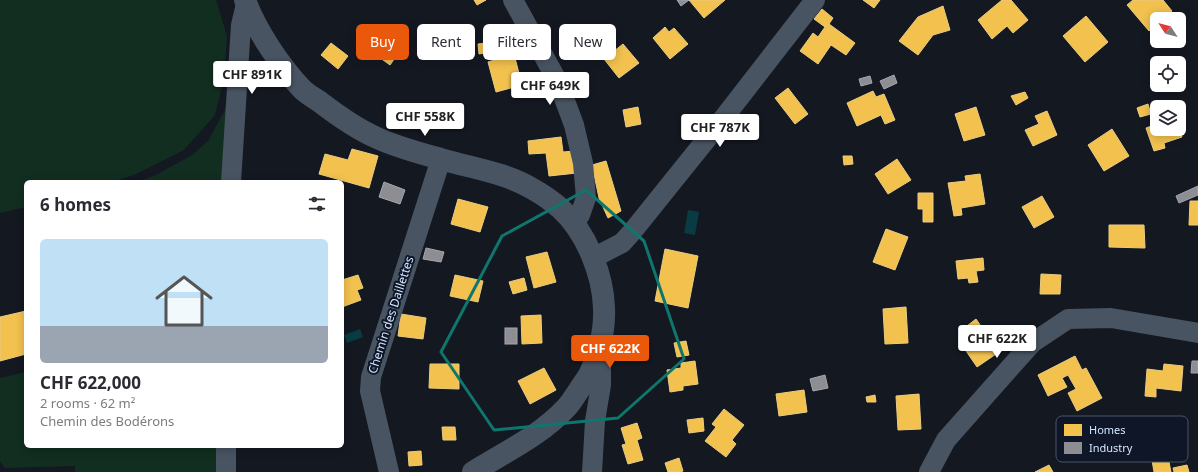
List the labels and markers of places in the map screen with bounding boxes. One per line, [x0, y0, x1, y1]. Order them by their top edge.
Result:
pin: CHF 891K [211, 61, 293, 95]
pin: CHF 649K [509, 72, 591, 106]
pin: CHF 558K [384, 103, 466, 137]
pin: CHF 787K [679, 114, 761, 148]
pin: CHF 622K [956, 325, 1038, 359]
pin: CHF 622K [569, 335, 651, 369]

